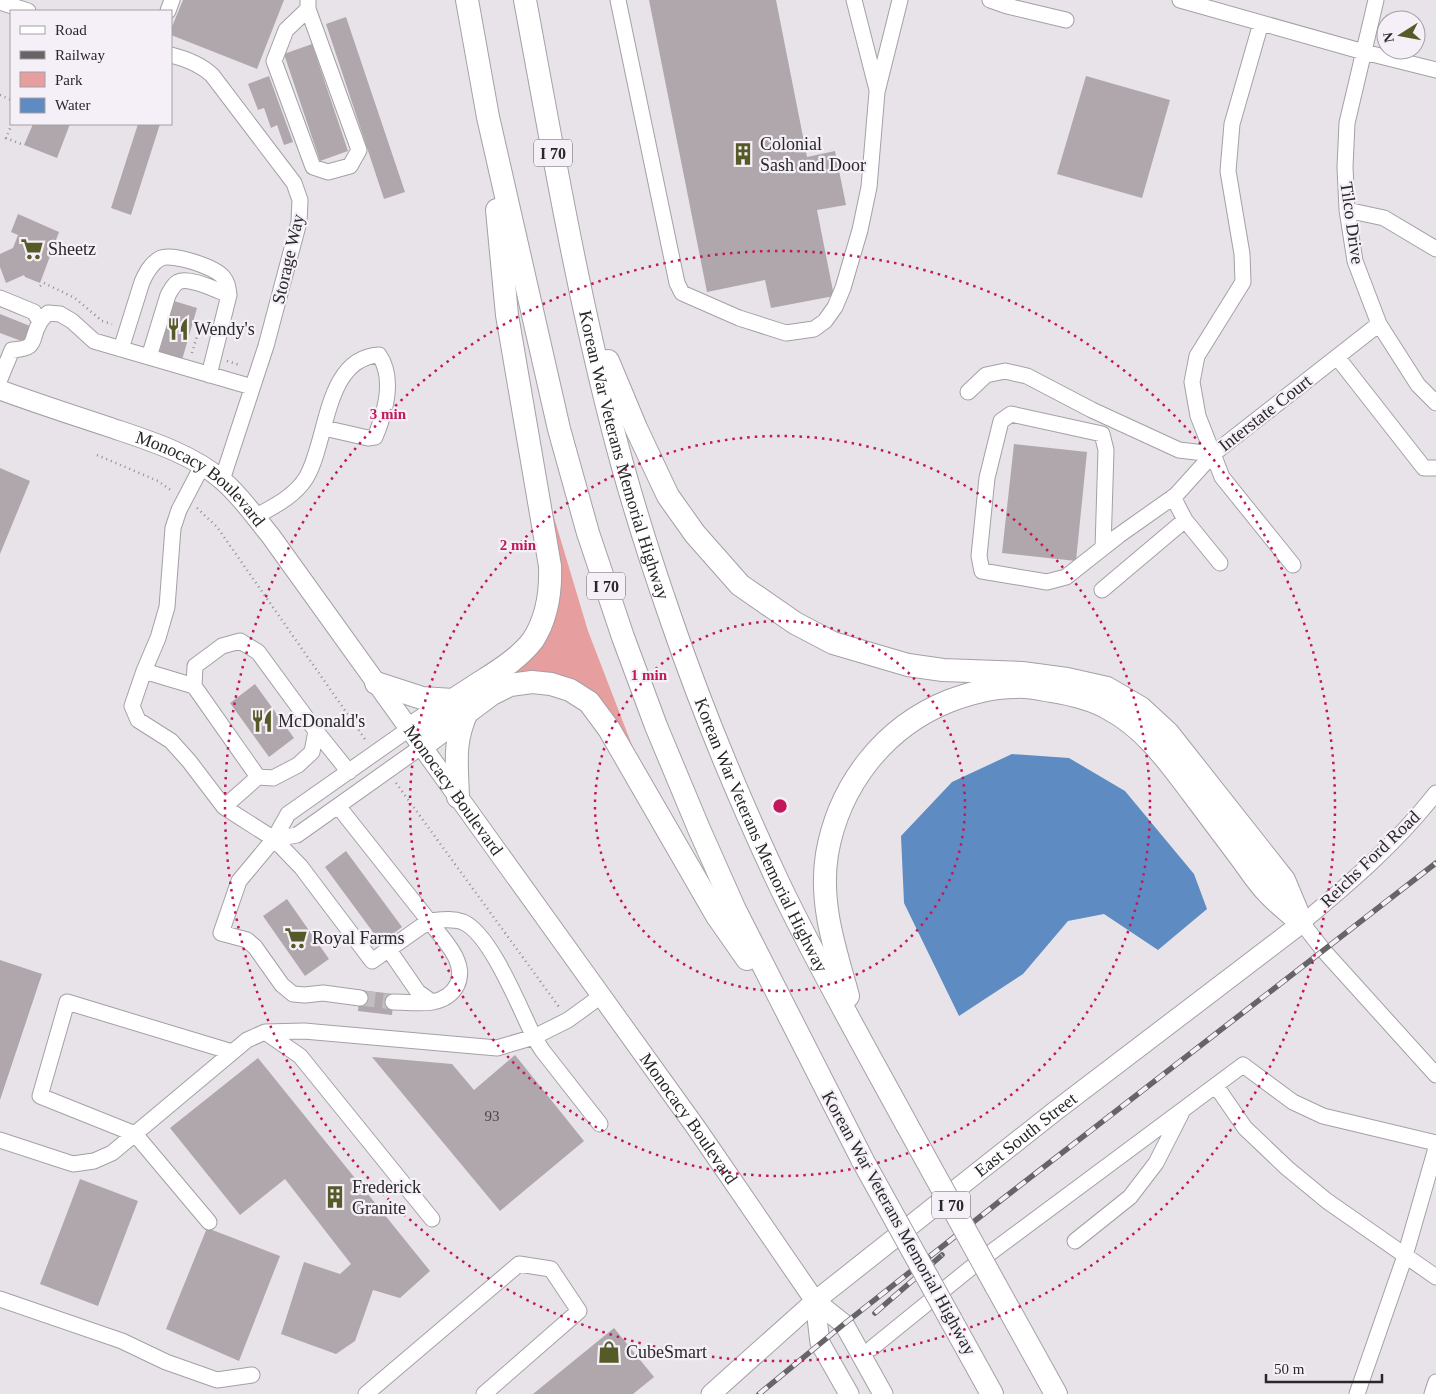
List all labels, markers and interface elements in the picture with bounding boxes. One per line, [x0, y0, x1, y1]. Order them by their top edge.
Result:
legend [10, 10, 172, 125]
north arrow [1376, 10, 1426, 60]
text: Road [55, 22, 87, 38]
text: N [1380, 31, 1397, 44]
text: Railway [55, 47, 105, 63]
text: Park [55, 72, 83, 88]
text: Water [55, 97, 90, 113]
place label: Colonial Sash and Door [760, 134, 866, 175]
road number: I 70 [534, 140, 572, 167]
building icon: Colonial Sash and Door [730, 141, 756, 167]
street label: Tilco Drive [1336, 181, 1368, 265]
street label: Storage Way [268, 212, 308, 306]
supermarket icon: Sheetz [19, 236, 45, 262]
place label: Sheetz [48, 239, 96, 259]
street label: Korean War Veterans Memorial Highway [575, 309, 674, 602]
restaurant icon: Wendy's [165, 316, 191, 342]
place label: Wendy's [194, 319, 255, 339]
street label: Interstate Court [1215, 370, 1315, 456]
text: 3 min [370, 406, 407, 422]
street label: Monocacy Boulevard [133, 427, 269, 530]
text: 2 min [500, 537, 537, 553]
road number: I 70 [587, 572, 625, 600]
text: 1 min [631, 667, 668, 683]
street label: Korean War Veterans Memorial Highway [690, 695, 832, 976]
restaurant icon: McDonald's [249, 708, 275, 734]
place label: McDonald's [278, 711, 365, 731]
street label: Monocacy Boulevard [400, 721, 507, 859]
centre of rings [771, 797, 789, 815]
street label: Reichs Ford Road [1316, 807, 1424, 911]
supermarket icon: Royal Farms [283, 925, 309, 951]
place label: Royal Farms [312, 928, 405, 948]
street label: Monocacy Boulevard [636, 1049, 742, 1188]
street label: Korean War Veterans Memorial Highway [818, 1087, 980, 1359]
street label: East South Street [971, 1088, 1081, 1181]
house number: 93 [485, 1108, 500, 1124]
place label: Frederick Granite [352, 1177, 421, 1218]
building icon: Frederick Granite [322, 1184, 348, 1210]
road number: I 70 [932, 1192, 970, 1218]
shop icon: CubeSmart [596, 1339, 622, 1365]
place label: CubeSmart [626, 1342, 707, 1362]
scale bar [1266, 1352, 1382, 1384]
text: 50 m [1274, 1361, 1305, 1377]

